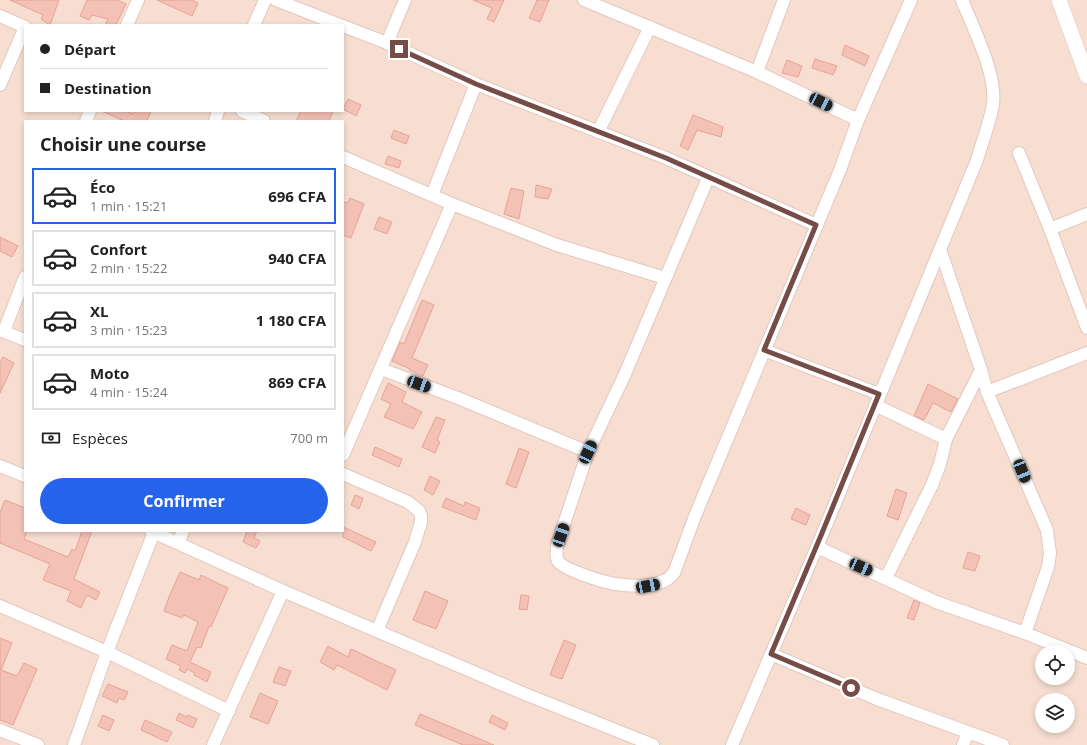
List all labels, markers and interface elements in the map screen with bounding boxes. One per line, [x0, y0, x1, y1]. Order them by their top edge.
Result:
text: Départ [64, 39, 116, 59]
route end [390, 40, 408, 58]
text: Destination [64, 78, 152, 98]
car [808, 91, 834, 113]
text: Choisir une course [40, 132, 206, 156]
text: Éco [90, 177, 115, 197]
icon: car [42, 178, 78, 214]
text: 696 CFA [268, 186, 326, 206]
text: 1 min · 15:21 [90, 197, 167, 215]
text: Confort [90, 239, 147, 259]
icon: car [42, 240, 78, 276]
text: 940 CFA [268, 248, 326, 268]
text: 2 min · 15:22 [90, 259, 167, 277]
text: XL [90, 301, 108, 321]
icon: car [42, 302, 78, 338]
text: 1 180 CFA [256, 310, 326, 330]
text: 3 min · 15:23 [90, 321, 167, 339]
text: Moto [90, 363, 129, 383]
icon: car [42, 364, 78, 400]
text: 869 CFA [268, 372, 326, 392]
car [406, 374, 432, 394]
text: 4 min · 15:24 [90, 383, 167, 401]
icon: cash [40, 427, 62, 449]
text: Espèces [72, 428, 128, 448]
text: 700 m [290, 429, 328, 447]
car [577, 439, 599, 465]
car [1012, 458, 1032, 484]
button: Confirmer [40, 478, 328, 524]
car [551, 522, 571, 548]
car [848, 557, 874, 577]
car [635, 578, 661, 594]
map controls [1035, 645, 1075, 733]
button: locate [1035, 645, 1075, 685]
route start [842, 679, 860, 697]
button: layers [1035, 693, 1075, 733]

